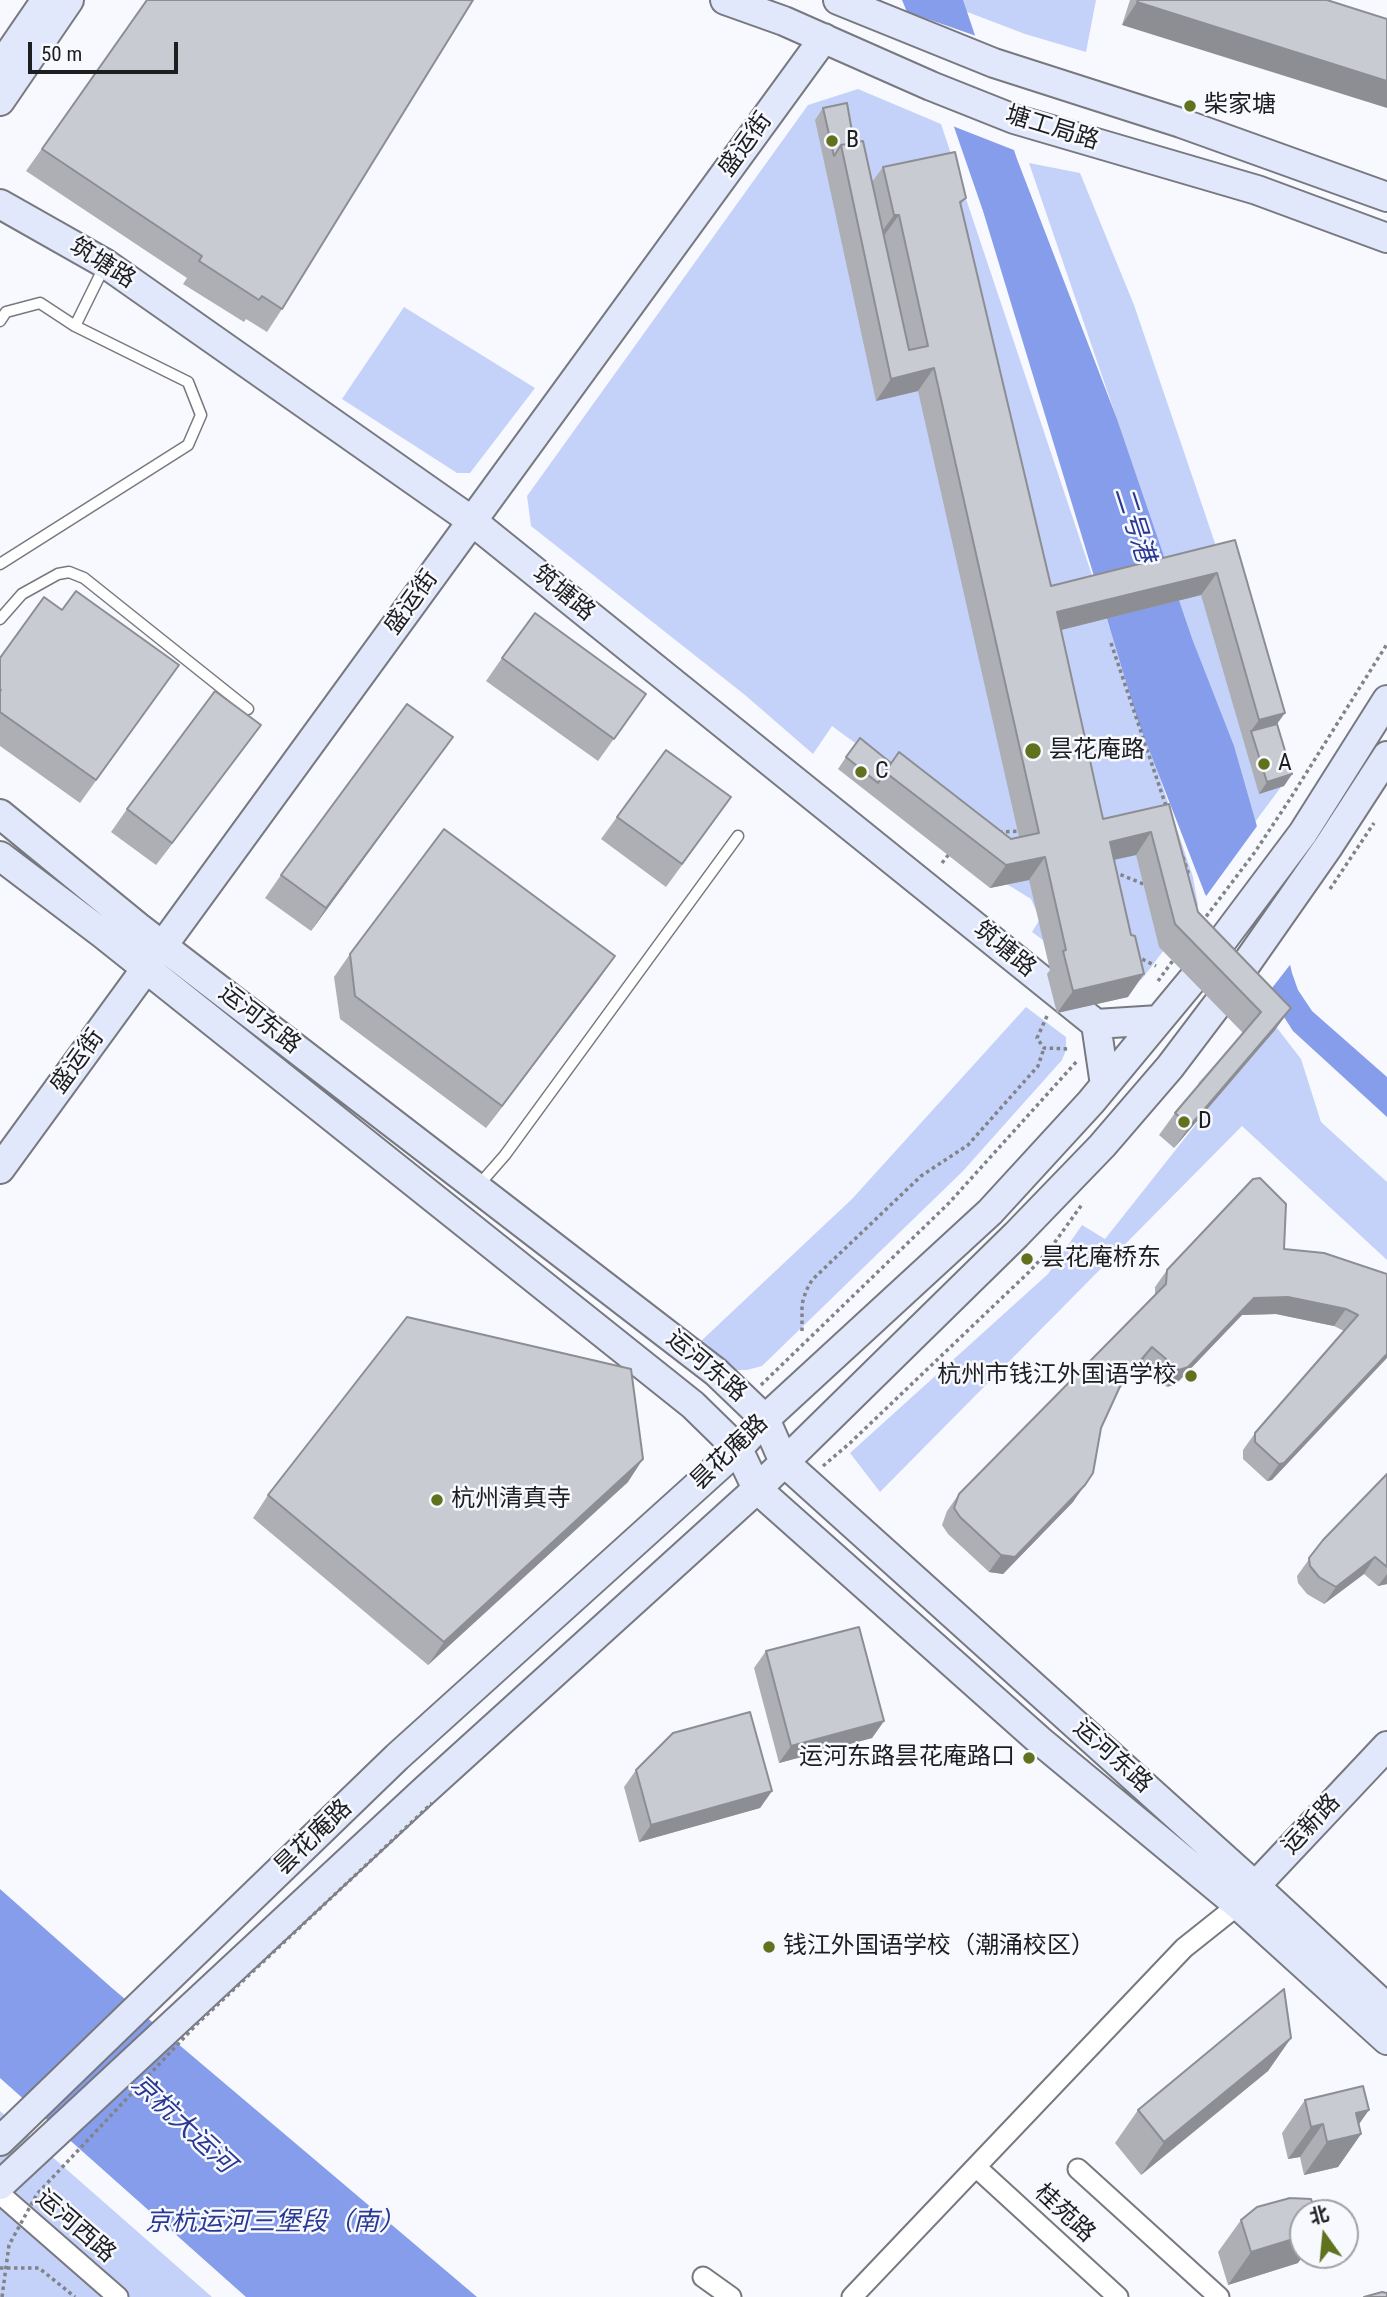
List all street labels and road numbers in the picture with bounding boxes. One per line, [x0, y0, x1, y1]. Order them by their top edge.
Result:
street label: 塘工局路 [1002, 101, 1102, 157]
street label: 盛运街 [713, 107, 779, 183]
street label: 筑塘路 [64, 233, 140, 295]
street label: 筑塘路 [526, 560, 600, 628]
street label: 盛运街 [379, 565, 445, 641]
street label: 筑塘路 [967, 916, 1041, 984]
street label: 运河东路 [212, 979, 306, 1061]
street label: 盛运街 [45, 1024, 111, 1100]
street label: 运河东路 [660, 1325, 752, 1409]
street label: 昙花庵路 [685, 1409, 775, 1497]
street label: 运河东路 [1067, 1714, 1157, 1800]
street label: 运新路 [1277, 1789, 1347, 1861]
street label: 昙花庵路 [269, 1794, 359, 1882]
street label: 桂苑路 [1028, 2179, 1100, 2249]
street label: 运河西路 [29, 2185, 121, 2269]

